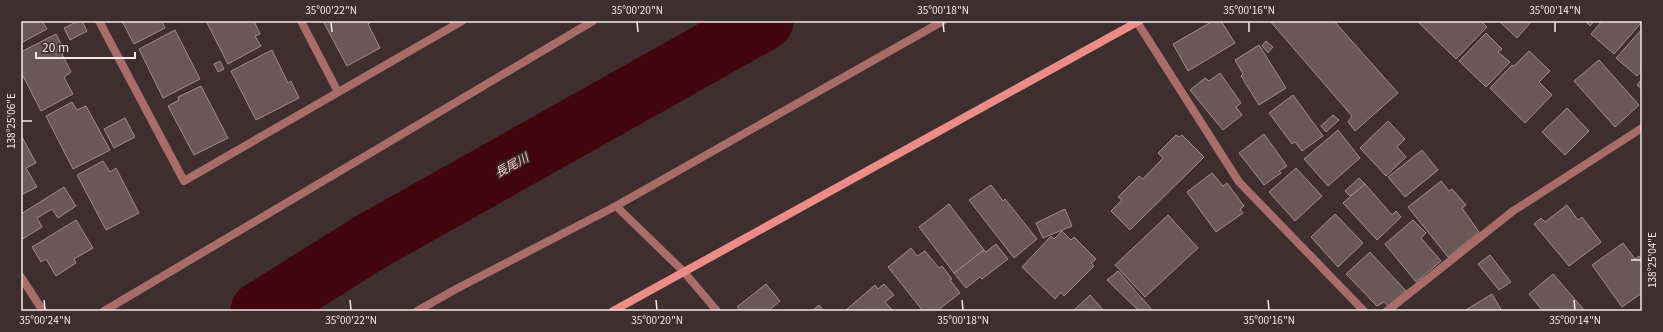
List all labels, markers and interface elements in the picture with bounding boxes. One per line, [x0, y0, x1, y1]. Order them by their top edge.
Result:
text: 35°00'22"N [305, 2, 357, 17]
text: 35°00'20"N [611, 2, 663, 17]
text: 35°00'18"N [917, 2, 969, 17]
text: 35°00'16"N [1223, 2, 1275, 17]
text: 35°00'14"N [1529, 2, 1581, 17]
scale bar [36, 34, 135, 60]
text: 20 m [42, 38, 69, 55]
text: 138°25'06"E [3, 93, 18, 149]
water label: 長尾川 [491, 147, 533, 180]
text: 138°25'04"E [1644, 232, 1659, 288]
text: 35°00'24"N [19, 312, 71, 327]
text: 35°00'22"N [325, 312, 377, 327]
text: 35°00'20"N [631, 312, 683, 327]
text: 35°00'18"N [937, 312, 989, 327]
text: 35°00'16"N [1243, 312, 1295, 327]
text: 35°00'14"N [1549, 312, 1601, 327]

